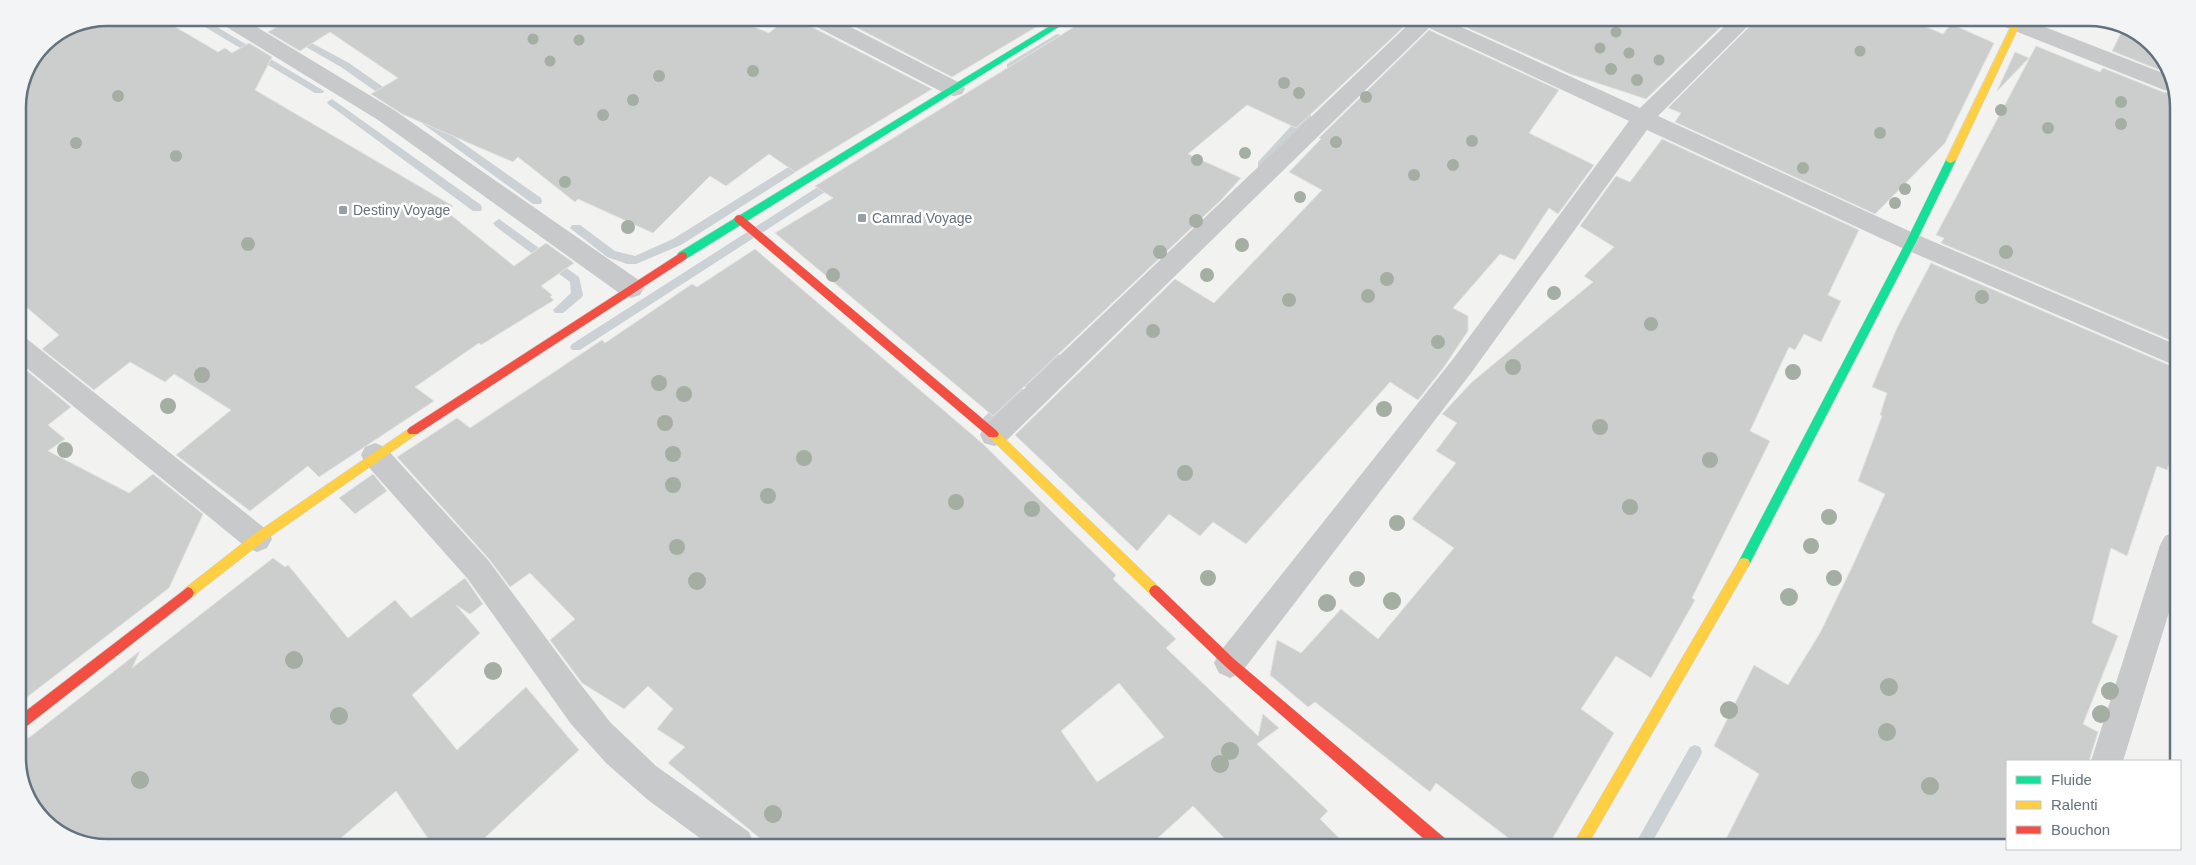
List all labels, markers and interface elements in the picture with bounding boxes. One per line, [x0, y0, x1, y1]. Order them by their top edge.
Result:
place label: Destiny Voyage [353, 202, 450, 218]
marker: Destiny Voyage [337, 204, 349, 216]
place label: Camrad Voyage [872, 210, 973, 226]
marker: Camrad Voyage [856, 212, 868, 224]
legend [2006, 760, 2181, 850]
text: Fluide [2051, 771, 2092, 788]
text: Ralenti [2051, 796, 2098, 813]
text: Bouchon [2051, 821, 2110, 838]

